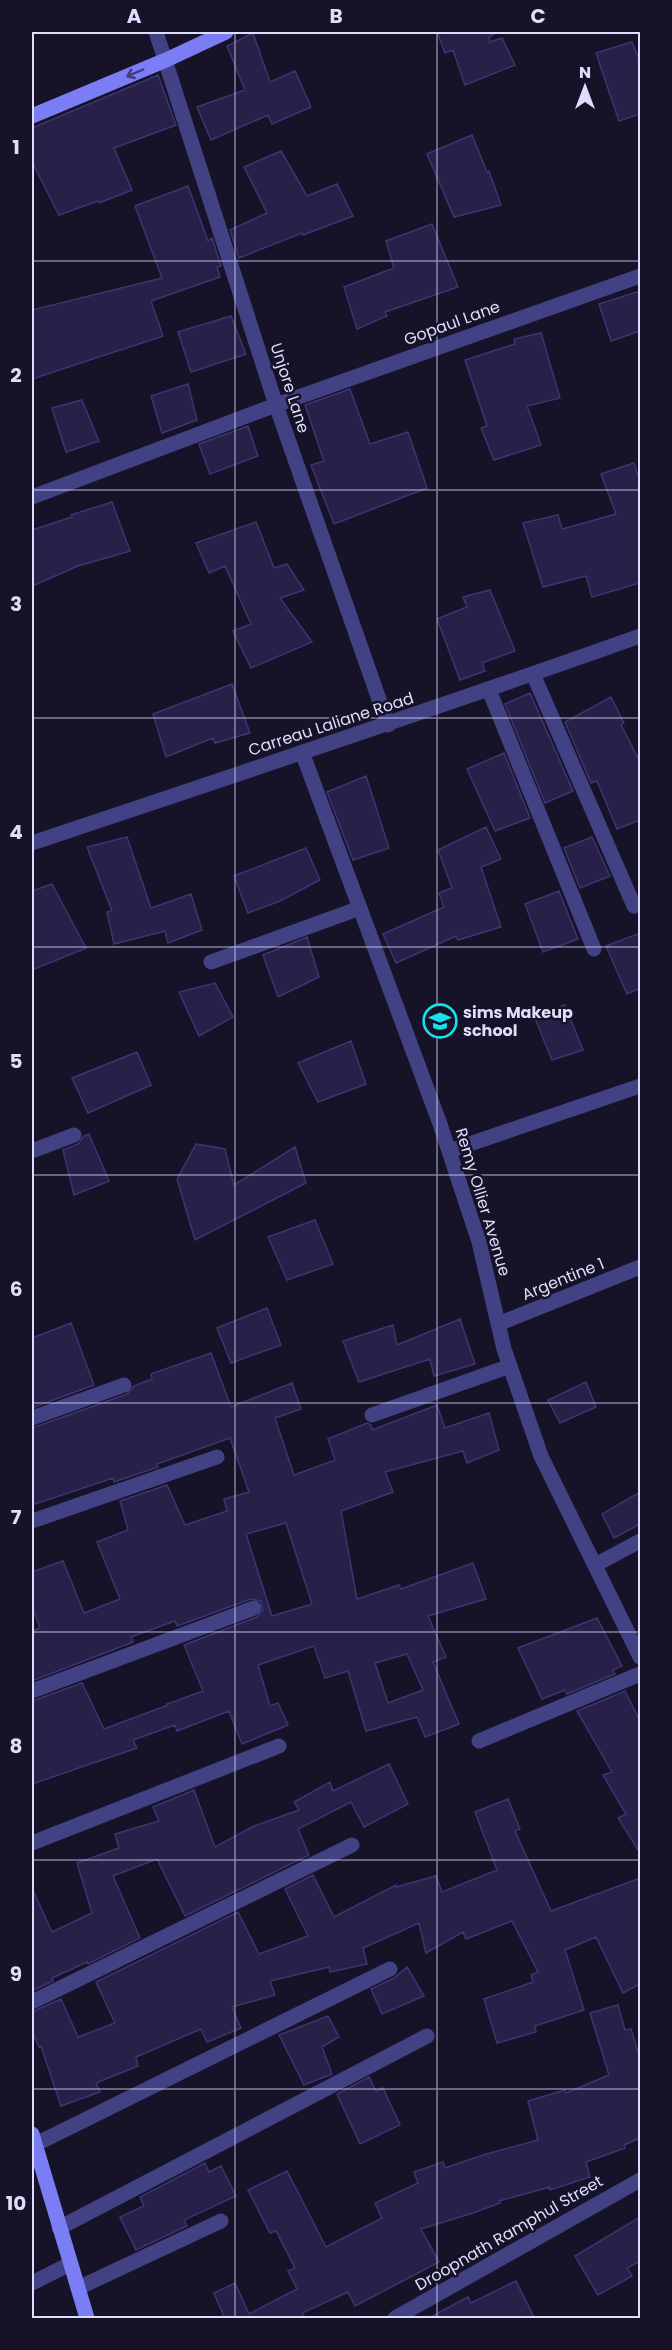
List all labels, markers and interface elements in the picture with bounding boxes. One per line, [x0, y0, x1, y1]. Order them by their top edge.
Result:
text: A [127, 2, 142, 30]
text: B [329, 2, 343, 30]
text: C [530, 2, 546, 30]
north arrow [555, 57, 615, 117]
text: N [579, 61, 591, 84]
one-way arrow [126, 68, 144, 79]
text: 1 [12, 133, 20, 161]
street label: Gopaul Lane [401, 295, 503, 351]
street label: Unjore Lane [265, 340, 315, 436]
text: 2 [10, 361, 22, 389]
text: 3 [10, 590, 22, 618]
street label: Carreau Laliane Road [245, 686, 417, 762]
text: 4 [9, 818, 23, 846]
place label: sims Makeup school [463, 1001, 573, 1042]
school or university icon: sims Makeup school [422, 1003, 458, 1039]
text: 5 [10, 1047, 23, 1075]
street label: Remy Ollier Avenue [449, 1125, 517, 1279]
street label: Argentine 1 [518, 1252, 608, 1306]
text: 6 [10, 1275, 22, 1303]
text: 7 [11, 1503, 22, 1531]
text: 8 [10, 1732, 22, 1760]
text: 9 [10, 1960, 22, 1988]
street label: Droopnath Ramphul Street [411, 2170, 607, 2296]
text: 10 [6, 2189, 26, 2217]

